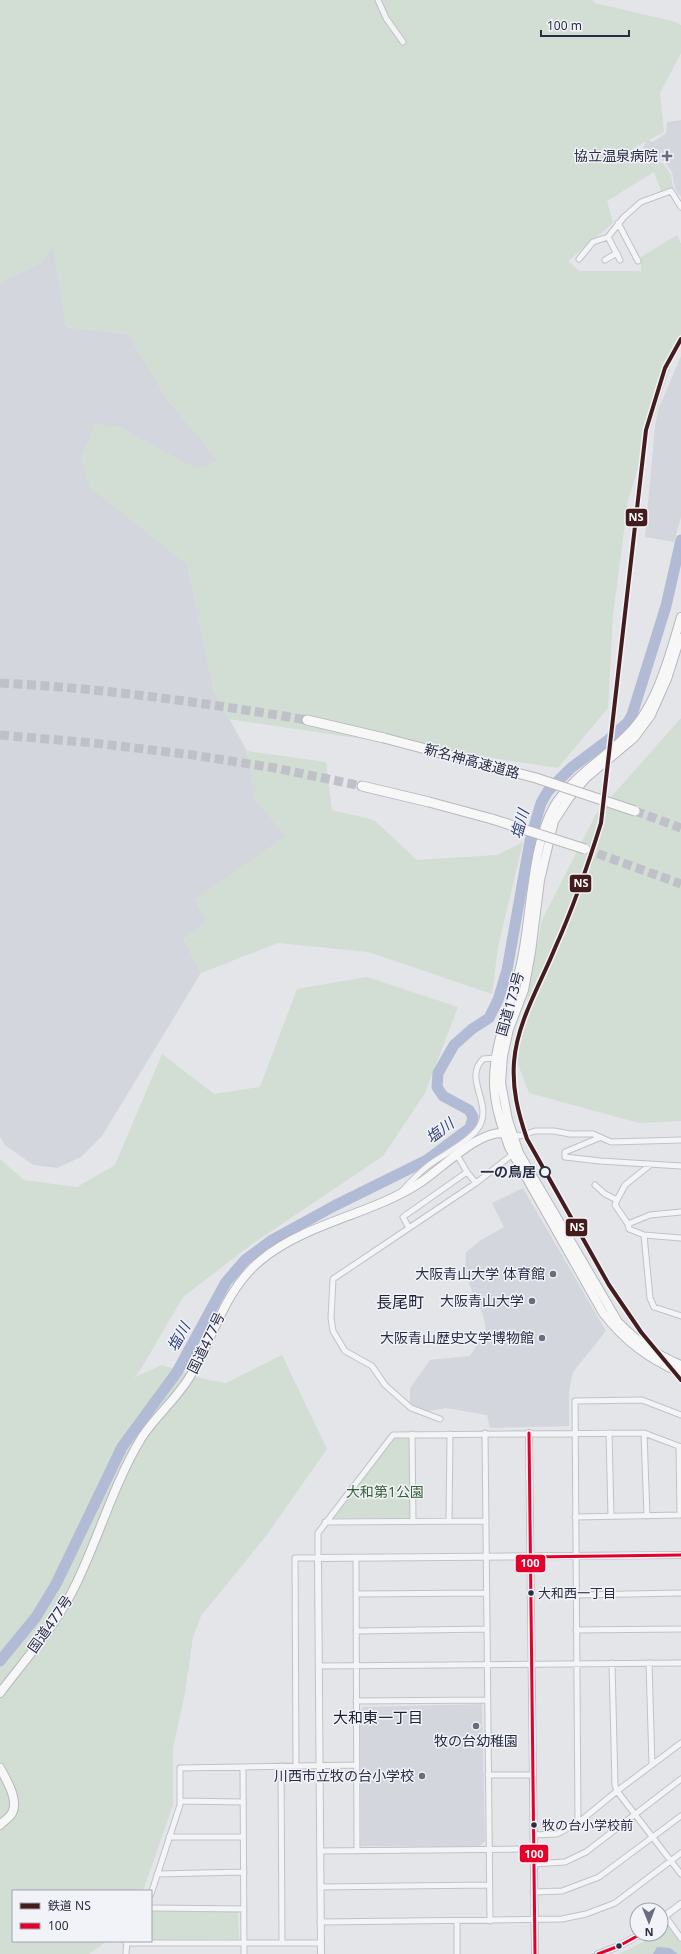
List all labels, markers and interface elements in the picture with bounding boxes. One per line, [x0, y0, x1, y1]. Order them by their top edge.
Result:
scale bar [541, 12, 629, 38]
text: 100 m [547, 17, 582, 34]
place label: 協立温泉病院 [574, 146, 658, 165]
marker: 協立温泉病院 [661, 150, 673, 162]
line badge: NS [625, 508, 648, 527]
text: NS [628, 509, 644, 524]
street label: 新名神高速道路 [422, 739, 522, 782]
water label: 塩川 [505, 805, 533, 841]
line badge: NS [569, 874, 592, 893]
text: NS [573, 875, 589, 890]
street label: 国道173号 [491, 970, 528, 1038]
water label: 塩川 [421, 1112, 459, 1147]
place label: 一の鳥居 [480, 1162, 536, 1181]
marker: 一の鳥居 [539, 1166, 551, 1178]
line badge: NS [565, 1218, 588, 1237]
text: NS [569, 1219, 585, 1234]
place label: 大阪青山大学 体育館 [415, 1264, 545, 1283]
marker: 大阪青山大学 体育館 [548, 1269, 558, 1279]
district label: 長尾町 [376, 1291, 424, 1313]
place label: 大阪青山大学 [440, 1291, 524, 1310]
marker: 大阪青山大学 [527, 1296, 537, 1306]
street label: 国道477号 [183, 1309, 229, 1377]
water label: 塩川 [162, 1317, 195, 1354]
place label: 大阪青山歴史文学博物館 [380, 1328, 534, 1347]
marker: 大阪青山歴史文学博物館 [537, 1333, 547, 1343]
park label: 大和第1公園 [346, 1482, 424, 1501]
line badge: 100 [515, 1554, 546, 1573]
text: 100 [521, 1555, 539, 1570]
place label: 大和西一丁目 [538, 1584, 616, 1602]
marker: 大和西一丁目 [526, 1588, 536, 1598]
street label: 国道477号 [23, 1591, 76, 1656]
district label: 大和東一丁目 [333, 1707, 423, 1727]
marker: 牧の台幼稚園 [471, 1721, 481, 1731]
place label: 牧の台幼稚園 [434, 1731, 518, 1750]
place label: 川西市立牧の台小学校 [274, 1766, 414, 1785]
marker: 川西市立牧の台小学校 [417, 1771, 427, 1781]
place label: 牧の台小学校前 [542, 1816, 633, 1834]
marker: 牧の台小学校前 [529, 1820, 539, 1830]
line badge: 100 [519, 1844, 549, 1863]
text: 100 [525, 1846, 543, 1861]
legend [12, 1890, 152, 1942]
text: 鉄道 NS [48, 1897, 91, 1914]
north arrow [629, 1902, 669, 1942]
text: 100 [48, 1917, 69, 1934]
text: N [645, 1925, 654, 1940]
unlabelled marker [614, 1941, 624, 1951]

